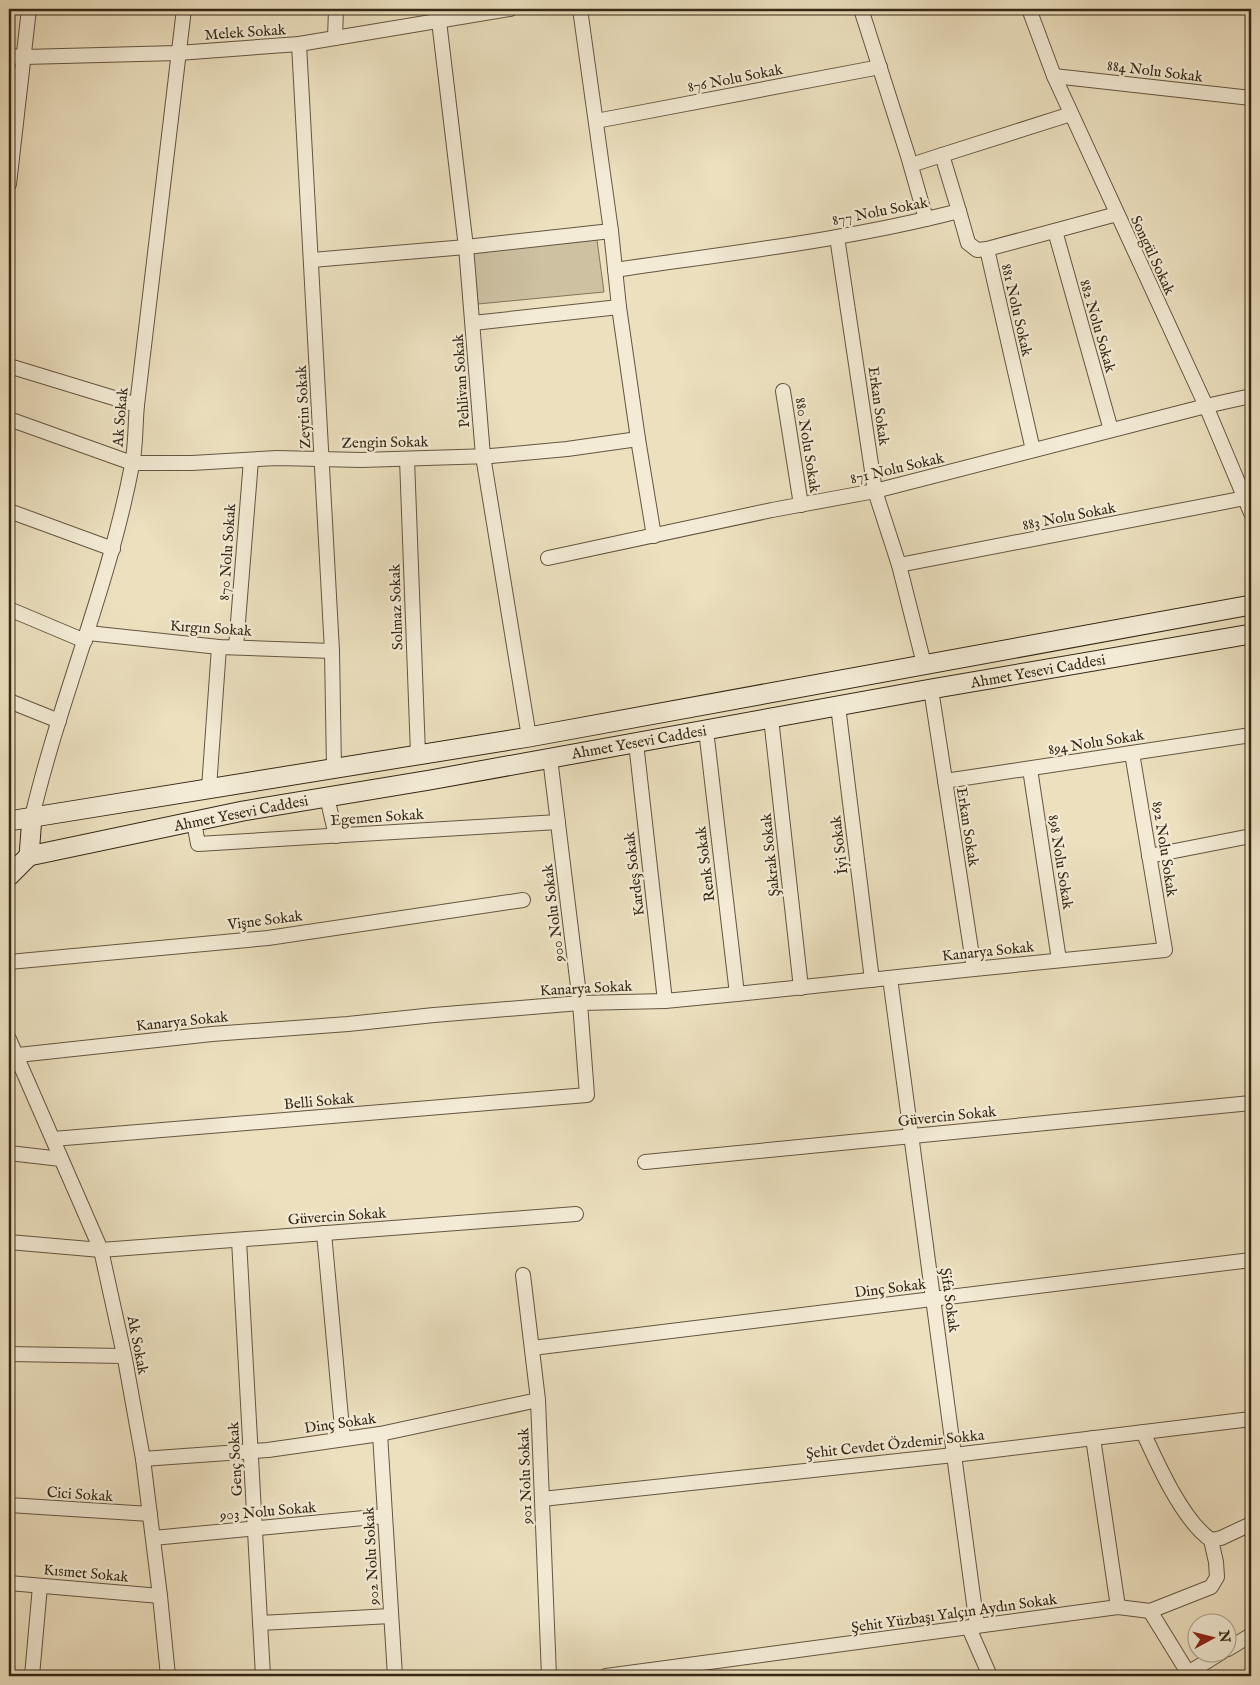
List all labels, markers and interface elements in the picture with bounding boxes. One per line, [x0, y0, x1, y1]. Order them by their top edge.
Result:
street label: Melek Sokak [204, 20, 287, 45]
street label: 884 Nolu Sokak [1106, 56, 1205, 87]
street label: 876 Nolu Sokak [686, 60, 785, 97]
street label: 877 Nolu Sokak [831, 193, 931, 230]
street label: Songül Sokak [1126, 213, 1180, 299]
street label: 881 Nolu Sokak [997, 262, 1037, 359]
street label: 882 Nolu Sokak [1075, 277, 1120, 376]
street label: Pehlivan Sokak [449, 332, 474, 429]
street label: Zeytin Sokak [292, 364, 315, 449]
street label: Erkan Sokak [864, 365, 894, 448]
street label: Ak Sokak [108, 386, 133, 449]
street label: 880 Nolu Sokak [791, 396, 825, 495]
street label: Zengin Sokak [341, 432, 430, 453]
street label: 871 Nolu Sokak [848, 448, 947, 489]
street label: 883 Nolu Sokak [1021, 498, 1118, 535]
street label: 870 Nolu Sokak [215, 502, 240, 601]
street label: Solmaz Sokak [385, 563, 408, 650]
street label: Kırgın Sokak [169, 616, 254, 641]
street label: Ahmet Yesevi Caddesi [968, 650, 1107, 693]
street label: Ahmet Yesevi Caddesi [569, 721, 708, 764]
street label: 894 Nolu Sokak [1047, 725, 1146, 759]
street label: Erkan Sokak [952, 786, 983, 869]
street label: Ahmet Yesevi Caddesi [171, 791, 310, 836]
street label: 892 Nolu Sokak [1148, 800, 1182, 899]
street label: Egemen Sokak [330, 805, 425, 830]
street label: Şakrak Sokak [757, 811, 784, 898]
street label: İyi Sokak [826, 813, 853, 876]
street label: 898 Nolu Sokak [1044, 813, 1078, 912]
street label: Renk Sokak [691, 824, 720, 903]
street label: Kardeş Sokak [620, 830, 649, 917]
street label: 900 Nolu Sokak [538, 862, 569, 964]
street label: Vişne Sokak [225, 906, 305, 935]
street label: Kanarya Sokak [941, 937, 1036, 966]
street label: Kanarya Sokak [539, 977, 634, 1000]
street label: Kanarya Sokak [135, 1007, 230, 1036]
street label: Belli Sokak [283, 1089, 356, 1114]
street label: Güvercin Sokak [897, 1102, 998, 1131]
street label: Güvercin Sokak [287, 1204, 388, 1229]
street label: Şifa Sokak [936, 1266, 964, 1335]
street label: Dinç Sokak [853, 1275, 928, 1302]
street label: Ak Sokak [122, 1313, 153, 1377]
street label: Dinç Sokak [303, 1409, 378, 1438]
street label: Genç Sokak [224, 1420, 247, 1497]
street label: 901 Nolu Sokak [514, 1426, 537, 1526]
street label: Şehit Cevdet Özdemir Sokka [805, 1426, 986, 1463]
street label: Cici Sokak [46, 1483, 115, 1506]
street label: 903 Nolu Sokak [218, 1498, 318, 1525]
street label: 902 Nolu Sokak [359, 1506, 384, 1606]
street label: Kısmet Sokak [43, 1560, 130, 1587]
street label: Şehit Yüzbaşı Yalçın Aydın Sokak [850, 1590, 1059, 1637]
north arrow [1188, 1612, 1238, 1662]
text: N [1214, 1628, 1234, 1644]

